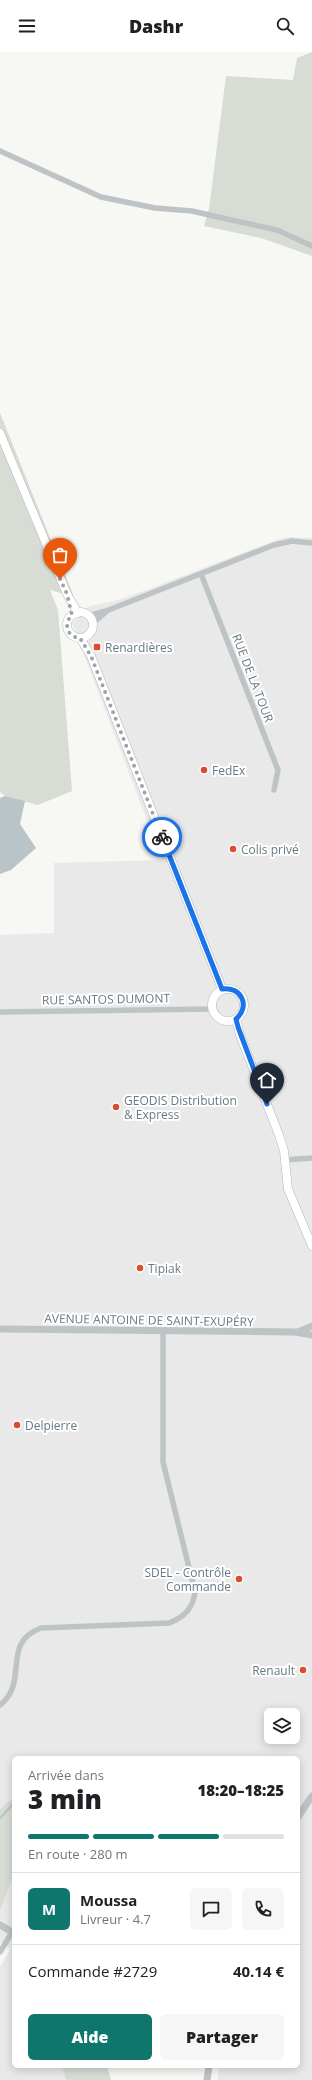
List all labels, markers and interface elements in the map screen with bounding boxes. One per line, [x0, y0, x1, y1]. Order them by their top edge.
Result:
text: Dashr [129, 14, 183, 38]
icon: menu [16, 15, 38, 37]
icon: search [274, 15, 296, 37]
pin [43, 538, 77, 579]
icon: bag [49, 544, 71, 566]
street label: RUE DE LA TOUR [228, 631, 278, 725]
place label: Renardières [105, 639, 173, 656]
marker: Renardières [92, 642, 102, 652]
place label: FedEx [212, 762, 246, 779]
marker: FedEx [199, 765, 209, 775]
courier [142, 817, 182, 857]
icon: bike [151, 826, 173, 848]
place label: Colis privé [241, 841, 299, 858]
marker: Colis privé [228, 844, 238, 854]
street label: RUE SANTOS DUMONT [42, 989, 171, 1009]
pin [250, 1063, 284, 1104]
icon: home [256, 1069, 278, 1091]
place label: GEODIS Distribution & Express [124, 1092, 237, 1123]
marker: GEODIS Distribution & Express [111, 1102, 121, 1112]
place label: Tipiak [148, 1260, 182, 1277]
marker: Tipiak [135, 1263, 145, 1273]
street label: AVENUE ANTOINE DE SAINT-EXUPÉRY [44, 1310, 254, 1330]
place label: Delpierre [25, 1417, 77, 1434]
marker: Delpierre [12, 1420, 22, 1430]
place label: SDEL - Contrôle Commande [144, 1564, 231, 1595]
marker: SDEL - Contrôle Commande [234, 1574, 244, 1584]
place label: Renault [252, 1662, 295, 1679]
marker: Renault [298, 1665, 308, 1675]
map controls [264, 1708, 300, 1744]
button: layers [264, 1708, 300, 1744]
text: Arrivée dans [28, 1766, 104, 1784]
text: 18:20–18:25 [198, 1780, 284, 1800]
text: 3 min [28, 1781, 102, 1817]
text: En route · 280 m [28, 1845, 128, 1863]
button: chat [190, 1888, 232, 1930]
button: phone [242, 1888, 284, 1930]
text: Moussa [80, 1890, 137, 1910]
text: M [42, 1899, 56, 1919]
text: Livreur · 4.7 [80, 1910, 151, 1928]
text: Commande #2729 [28, 1961, 157, 1981]
text: 40.14 € [233, 1961, 284, 1981]
button: Aide [28, 2014, 152, 2060]
button: Partager [160, 2014, 284, 2060]

